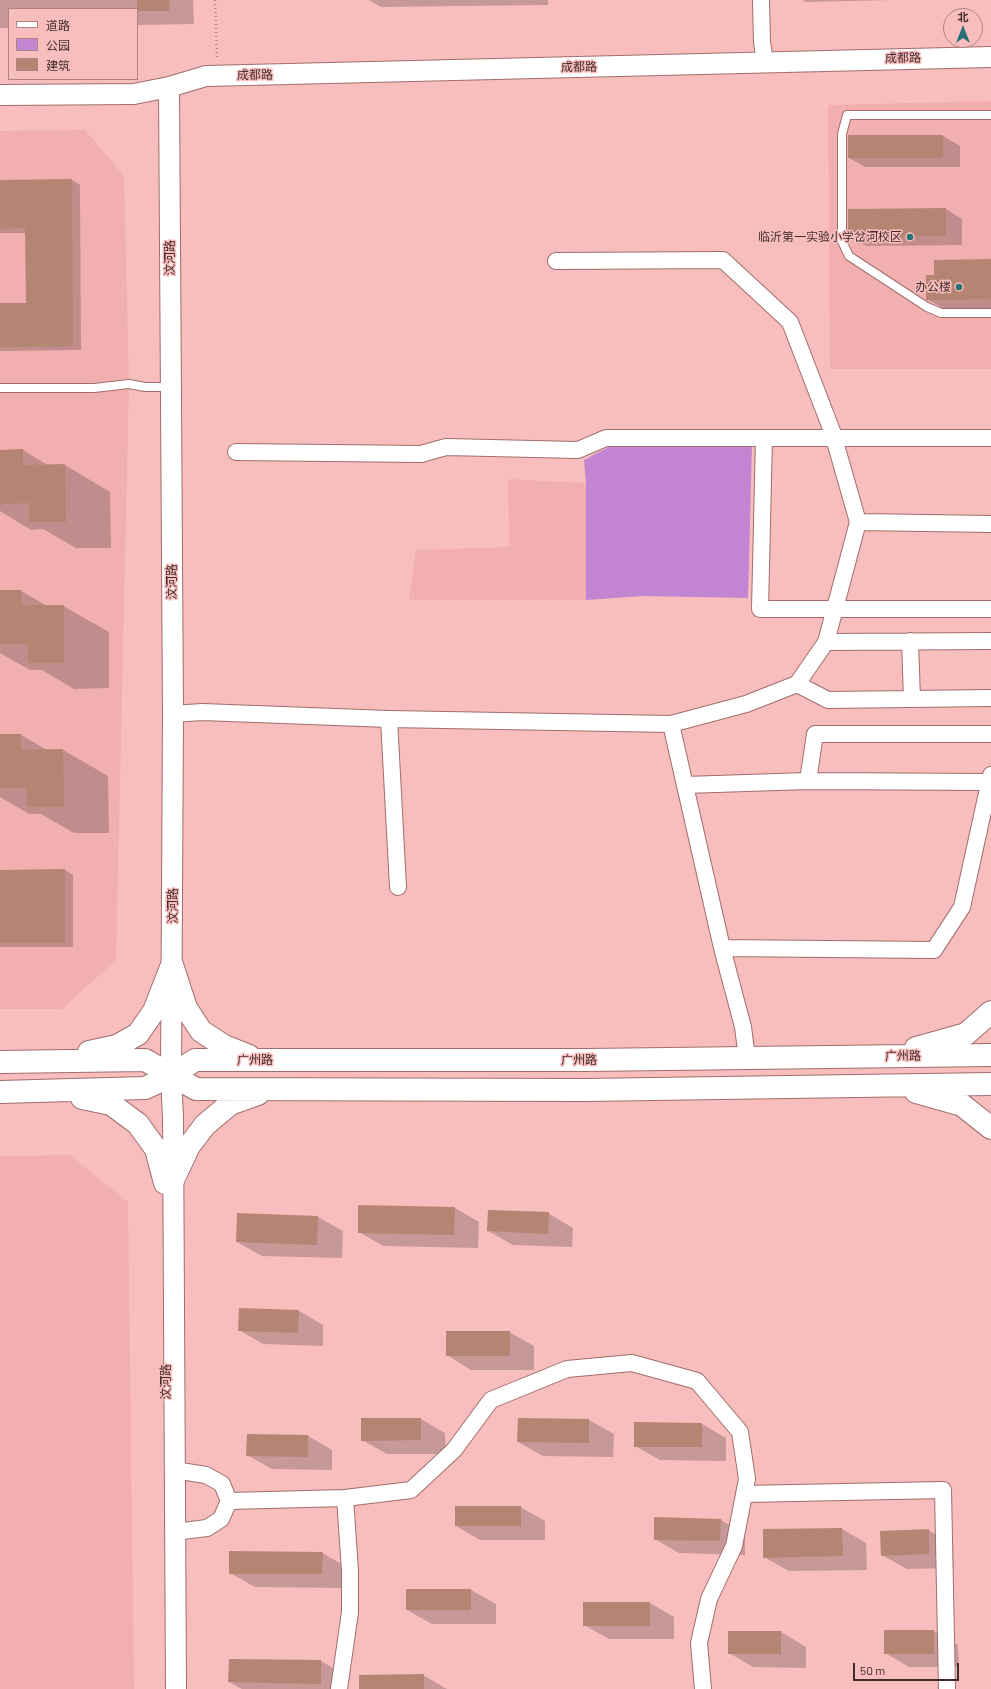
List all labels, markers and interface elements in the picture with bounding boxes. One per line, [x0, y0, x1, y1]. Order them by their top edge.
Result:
legend [8, 8, 138, 80]
north arrow [943, 8, 983, 48]
text: 北 [958, 10, 969, 23]
text: 道路 [46, 18, 70, 32]
text: 公园 [46, 38, 70, 52]
street label: 成都路 [885, 50, 921, 66]
text: 建筑 [46, 58, 70, 72]
street label: 成都路 [561, 59, 597, 75]
street label: 成都路 [237, 67, 273, 83]
place label: 临沂第一实验小学岔河校区 [758, 230, 902, 244]
marker: 临沂第一实验小学岔河校区 [905, 232, 915, 242]
street label: 汶河路 [163, 240, 177, 276]
place label: 办公楼 [915, 280, 951, 294]
marker: 办公楼 [954, 282, 964, 292]
street label: 汶河路 [165, 564, 179, 600]
street label: 汶河路 [166, 888, 180, 924]
street label: 广州路 [885, 1048, 921, 1064]
street label: 广州路 [237, 1053, 273, 1067]
street label: 广州路 [561, 1053, 597, 1067]
street label: 汶河路 [159, 1364, 173, 1400]
scale bar [855, 1655, 961, 1681]
text: 50 m [860, 1663, 885, 1677]

